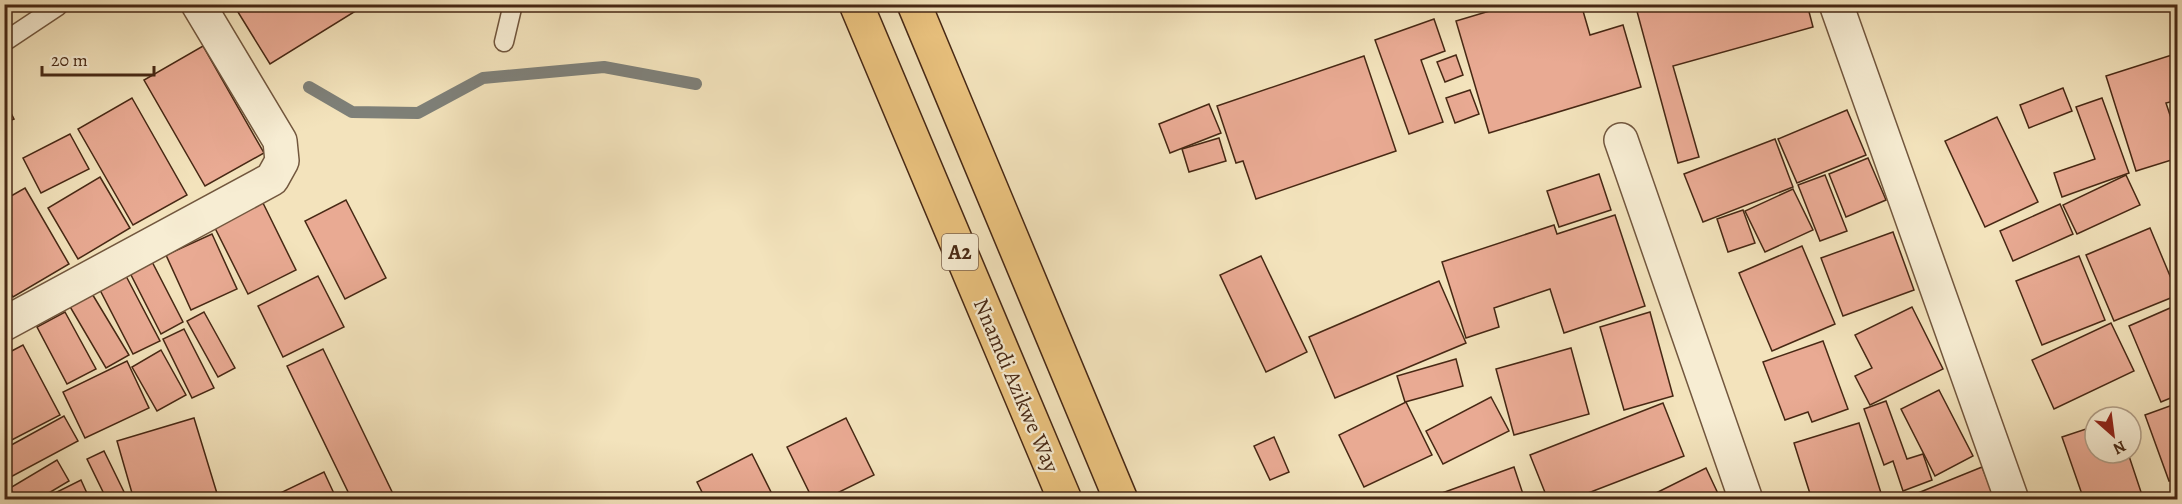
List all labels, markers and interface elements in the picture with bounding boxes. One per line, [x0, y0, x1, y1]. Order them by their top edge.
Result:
scale bar [42, 39, 154, 77]
text: 20 m [51, 48, 88, 72]
road number: A2 [942, 234, 978, 270]
street label: Nnamdi Azikwe Way [966, 294, 1066, 477]
north arrow [2083, 405, 2143, 465]
text: N [2109, 435, 2130, 460]

